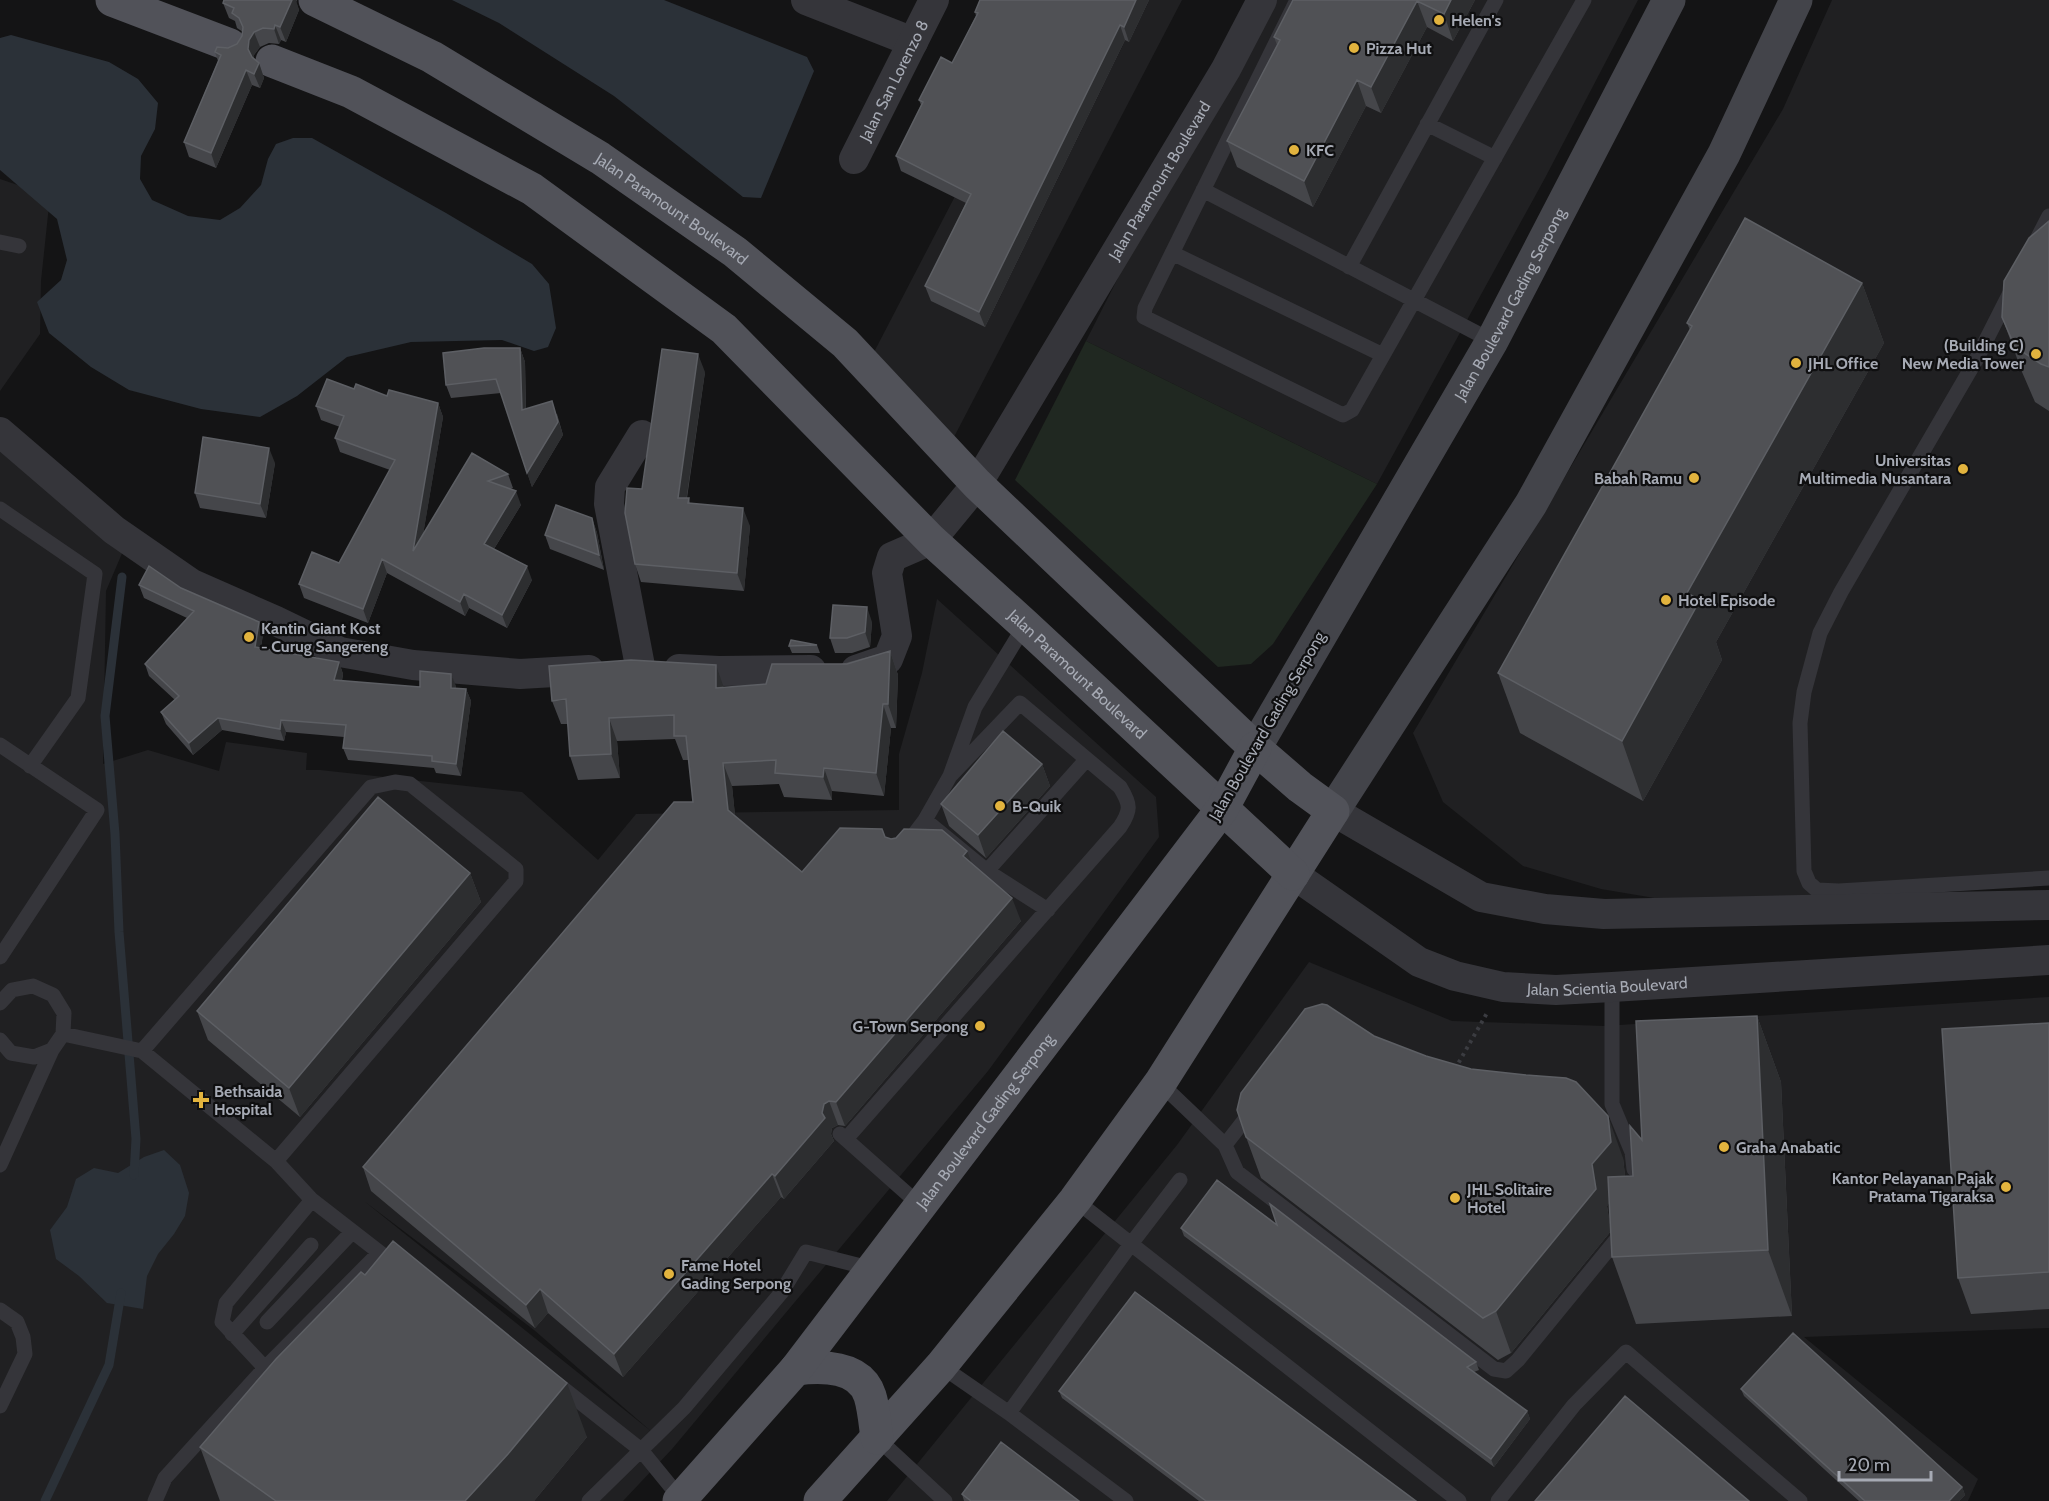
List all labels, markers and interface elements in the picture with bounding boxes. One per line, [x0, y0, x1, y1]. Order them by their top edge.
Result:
place label: Helen's [1451, 11, 1501, 30]
marker: Helen's [1432, 13, 1446, 27]
street label: Jalan San Lorenzo 8 [855, 17, 932, 145]
place label: Pizza Hut [1366, 39, 1432, 58]
marker: Pizza Hut [1347, 41, 1361, 55]
street label: Jalan Paramount Boulevard [1104, 98, 1214, 264]
place label: KFC [1306, 141, 1334, 160]
marker: KFC [1287, 143, 1301, 157]
street label: Jalan Paramount Boulevard [592, 148, 752, 268]
street label: Jalan Boulevard Gading Serpong [1450, 204, 1569, 404]
place label: (Building C) New Media Tower [1902, 336, 2025, 373]
marker: (Building C) New Media Tower [2029, 347, 2043, 361]
place label: JHL Office [1807, 354, 1878, 373]
marker: JHL Office [1789, 356, 1803, 370]
place label: Universitas Multimedia Nusantara [1799, 451, 1951, 488]
marker: Universitas Multimedia Nusantara [1956, 462, 1970, 476]
place label: Babah Ramu [1594, 469, 1682, 488]
marker: Babah Ramu [1687, 471, 1701, 485]
place label: Hotel Episode [1678, 591, 1775, 610]
marker: Hotel Episode [1659, 593, 1673, 607]
street label: Jalan Paramount Boulevard [1004, 604, 1151, 743]
place label: Kantin Giant Kost - Curug Sangereng [261, 619, 388, 656]
street label: Jalan Boulevard Gading Serpong [1204, 627, 1330, 825]
marker: Kantin Giant Kost - Curug Sangereng [242, 630, 256, 644]
place label: B-Quik [1012, 797, 1061, 816]
marker: B-Quik [993, 799, 1007, 813]
street label: Jalan Scientia Boulevard [1526, 973, 1688, 1000]
place label: G-Town Serpong [853, 1017, 968, 1036]
marker: G-Town Serpong [973, 1019, 987, 1033]
street label: Jalan Boulevard Gading Serpong [911, 1029, 1058, 1213]
place label: Bethsaida Hospital [214, 1082, 282, 1119]
marker: Bethsaida Hospital [192, 1091, 210, 1109]
place label: Graha Anabatic [1736, 1138, 1840, 1157]
marker: Graha Anabatic [1717, 1140, 1731, 1154]
place label: Kantor Pelayanan Pajak Pratama Tigaraksa [1832, 1169, 1994, 1206]
place label: JHL Solitaire Hotel [1466, 1180, 1552, 1217]
marker: Kantor Pelayanan Pajak Pratama Tigaraksa [1999, 1180, 2013, 1194]
marker: JHL Solitaire Hotel [1448, 1191, 1462, 1205]
place label: Fame Hotel Gading Serpong [681, 1256, 791, 1293]
marker: Fame Hotel Gading Serpong [662, 1267, 676, 1281]
scale bar [1839, 1444, 1930, 1482]
text: 20 m [1848, 1454, 1890, 1476]

